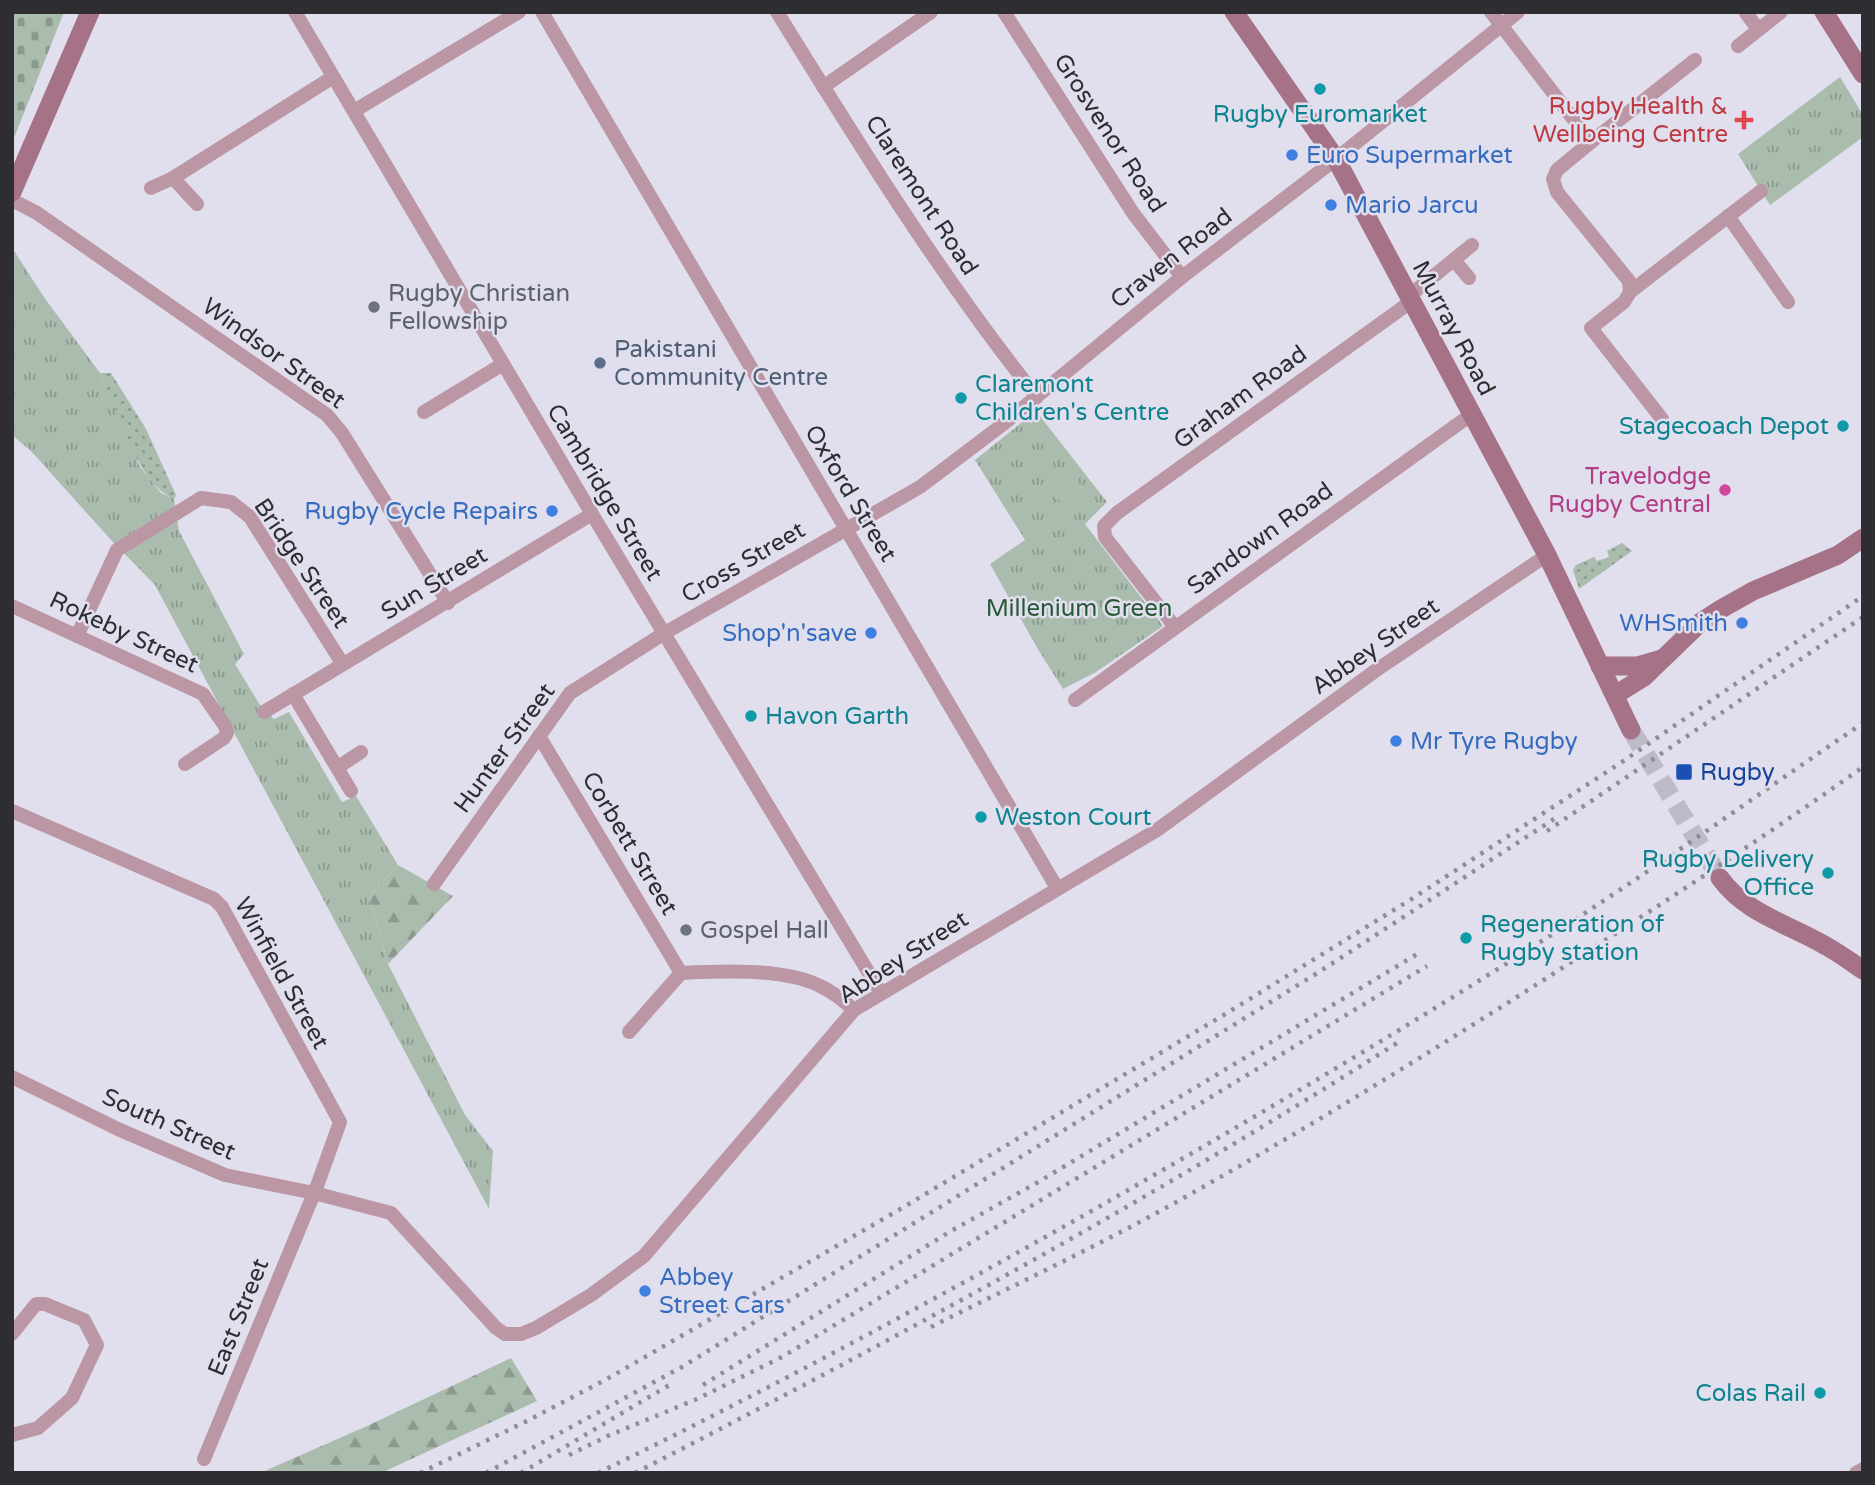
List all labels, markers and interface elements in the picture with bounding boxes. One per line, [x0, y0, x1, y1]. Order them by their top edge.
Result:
street label: Grosvenor Road [1047, 48, 1172, 218]
marker: Rugby Euromarket [1312, 81, 1328, 97]
place label: Rugby Health & Wellbeing Centre [1533, 92, 1728, 149]
place label: Rugby Euromarket [1213, 100, 1427, 129]
street label: Claremont Road [859, 110, 984, 281]
marker: Rugby Health & Wellbeing Centre [1734, 110, 1754, 130]
place label: Euro Supermarket [1306, 141, 1513, 170]
marker: Euro Supermarket [1284, 147, 1300, 163]
place label: Mario Jarcu [1345, 191, 1479, 220]
marker: Mario Jarcu [1323, 197, 1339, 213]
street label: Craven Road [1105, 202, 1238, 315]
street label: Murray Road [1406, 256, 1501, 401]
place label: Rugby Christian Fellowship [388, 279, 570, 336]
street label: Windsor Street [196, 292, 351, 415]
marker: Rugby Christian Fellowship [366, 299, 382, 315]
place label: Pakistani Community Centre [614, 335, 828, 392]
street label: Graham Road [1168, 339, 1313, 455]
marker: Pakistani Community Centre [592, 355, 608, 371]
place label: Claremont Children's Centre [975, 370, 1169, 427]
marker: Claremont Children's Centre [953, 390, 969, 406]
street label: Cambridge Street [540, 399, 669, 586]
place label: Stagecoach Depot [1619, 412, 1829, 441]
marker: Stagecoach Depot [1835, 418, 1851, 434]
street label: Oxford Street [798, 420, 903, 567]
place label: Travelodge Rugby Central [1548, 462, 1711, 519]
street label: Sandown Road [1182, 476, 1339, 601]
marker: Travelodge Rugby Central [1717, 482, 1733, 498]
street label: Bridge Street [248, 493, 356, 634]
place label: Rugby Cycle Repairs [304, 497, 538, 526]
marker: Rugby Cycle Repairs [544, 503, 560, 519]
street label: Cross Street [676, 515, 810, 609]
street label: Sun Street [376, 540, 493, 626]
street label: Rokeby Street [45, 585, 203, 680]
street label: Abbey Street [1306, 592, 1445, 701]
park label: Millenium Green [986, 594, 1172, 623]
place label: WHSmith [1619, 609, 1728, 638]
marker: WHSmith [1734, 615, 1750, 631]
place label: Shop'n'save [722, 619, 857, 648]
marker: Shop'n'save [863, 625, 879, 641]
street label: Hunter Street [448, 678, 561, 819]
place label: Havon Garth [765, 702, 909, 731]
marker: Havon Garth [743, 708, 759, 724]
place label: Mr Tyre Rugby [1410, 727, 1578, 756]
marker: Mr Tyre Rugby [1388, 733, 1404, 749]
place label: Rugby [1700, 758, 1775, 787]
marker: Rugby [1674, 762, 1694, 782]
street label: Corbett Street [575, 766, 684, 920]
place label: Weston Court [995, 803, 1152, 832]
marker: Weston Court [973, 809, 989, 825]
place label: Rugby Delivery Office [1642, 845, 1814, 902]
marker: Rugby Delivery Office [1820, 865, 1836, 881]
street label: Winfield Street [228, 892, 335, 1054]
street label: Abbey Street [833, 905, 974, 1010]
place label: Regeneration of Rugby station [1480, 910, 1665, 967]
place label: Gospel Hall [700, 916, 829, 945]
marker: Gospel Hall [678, 922, 694, 938]
marker: Regeneration of Rugby station [1458, 930, 1474, 946]
street label: South Street [98, 1082, 240, 1167]
street label: East Street [202, 1254, 275, 1380]
place label: Abbey Street Cars [659, 1263, 785, 1320]
marker: Abbey Street Cars [637, 1283, 653, 1299]
place label: Colas Rail [1695, 1379, 1806, 1408]
marker: Colas Rail [1812, 1385, 1828, 1401]

